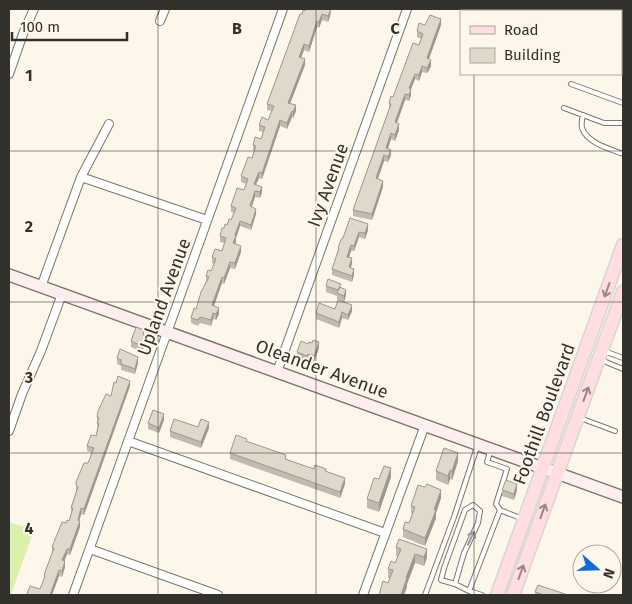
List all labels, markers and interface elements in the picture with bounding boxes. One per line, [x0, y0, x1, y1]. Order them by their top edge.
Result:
scale bar [12, 10, 128, 42]
legend [460, 10, 622, 75]
text: 100 m [20, 18, 60, 36]
text: B [232, 19, 242, 38]
text: C [390, 19, 400, 38]
text: Road [504, 21, 539, 39]
text: Building [504, 46, 560, 64]
text: 1 [25, 66, 33, 85]
street label: Ivy Avenue [303, 140, 353, 230]
text: 2 [25, 217, 33, 236]
street label: Upland Avenue [133, 235, 195, 359]
one-way arrow [602, 282, 611, 298]
street label: Oleander Avenue [253, 335, 391, 403]
street label: Foothill Boulevard [508, 340, 580, 488]
text: 3 [24, 368, 33, 387]
one-way arrow [582, 387, 591, 403]
one-way arrow [539, 504, 548, 519]
text: 4 [24, 519, 34, 538]
one-way arrow [467, 531, 476, 546]
north arrow [572, 544, 622, 594]
one-way arrow [517, 565, 526, 581]
text: N [599, 566, 618, 581]

